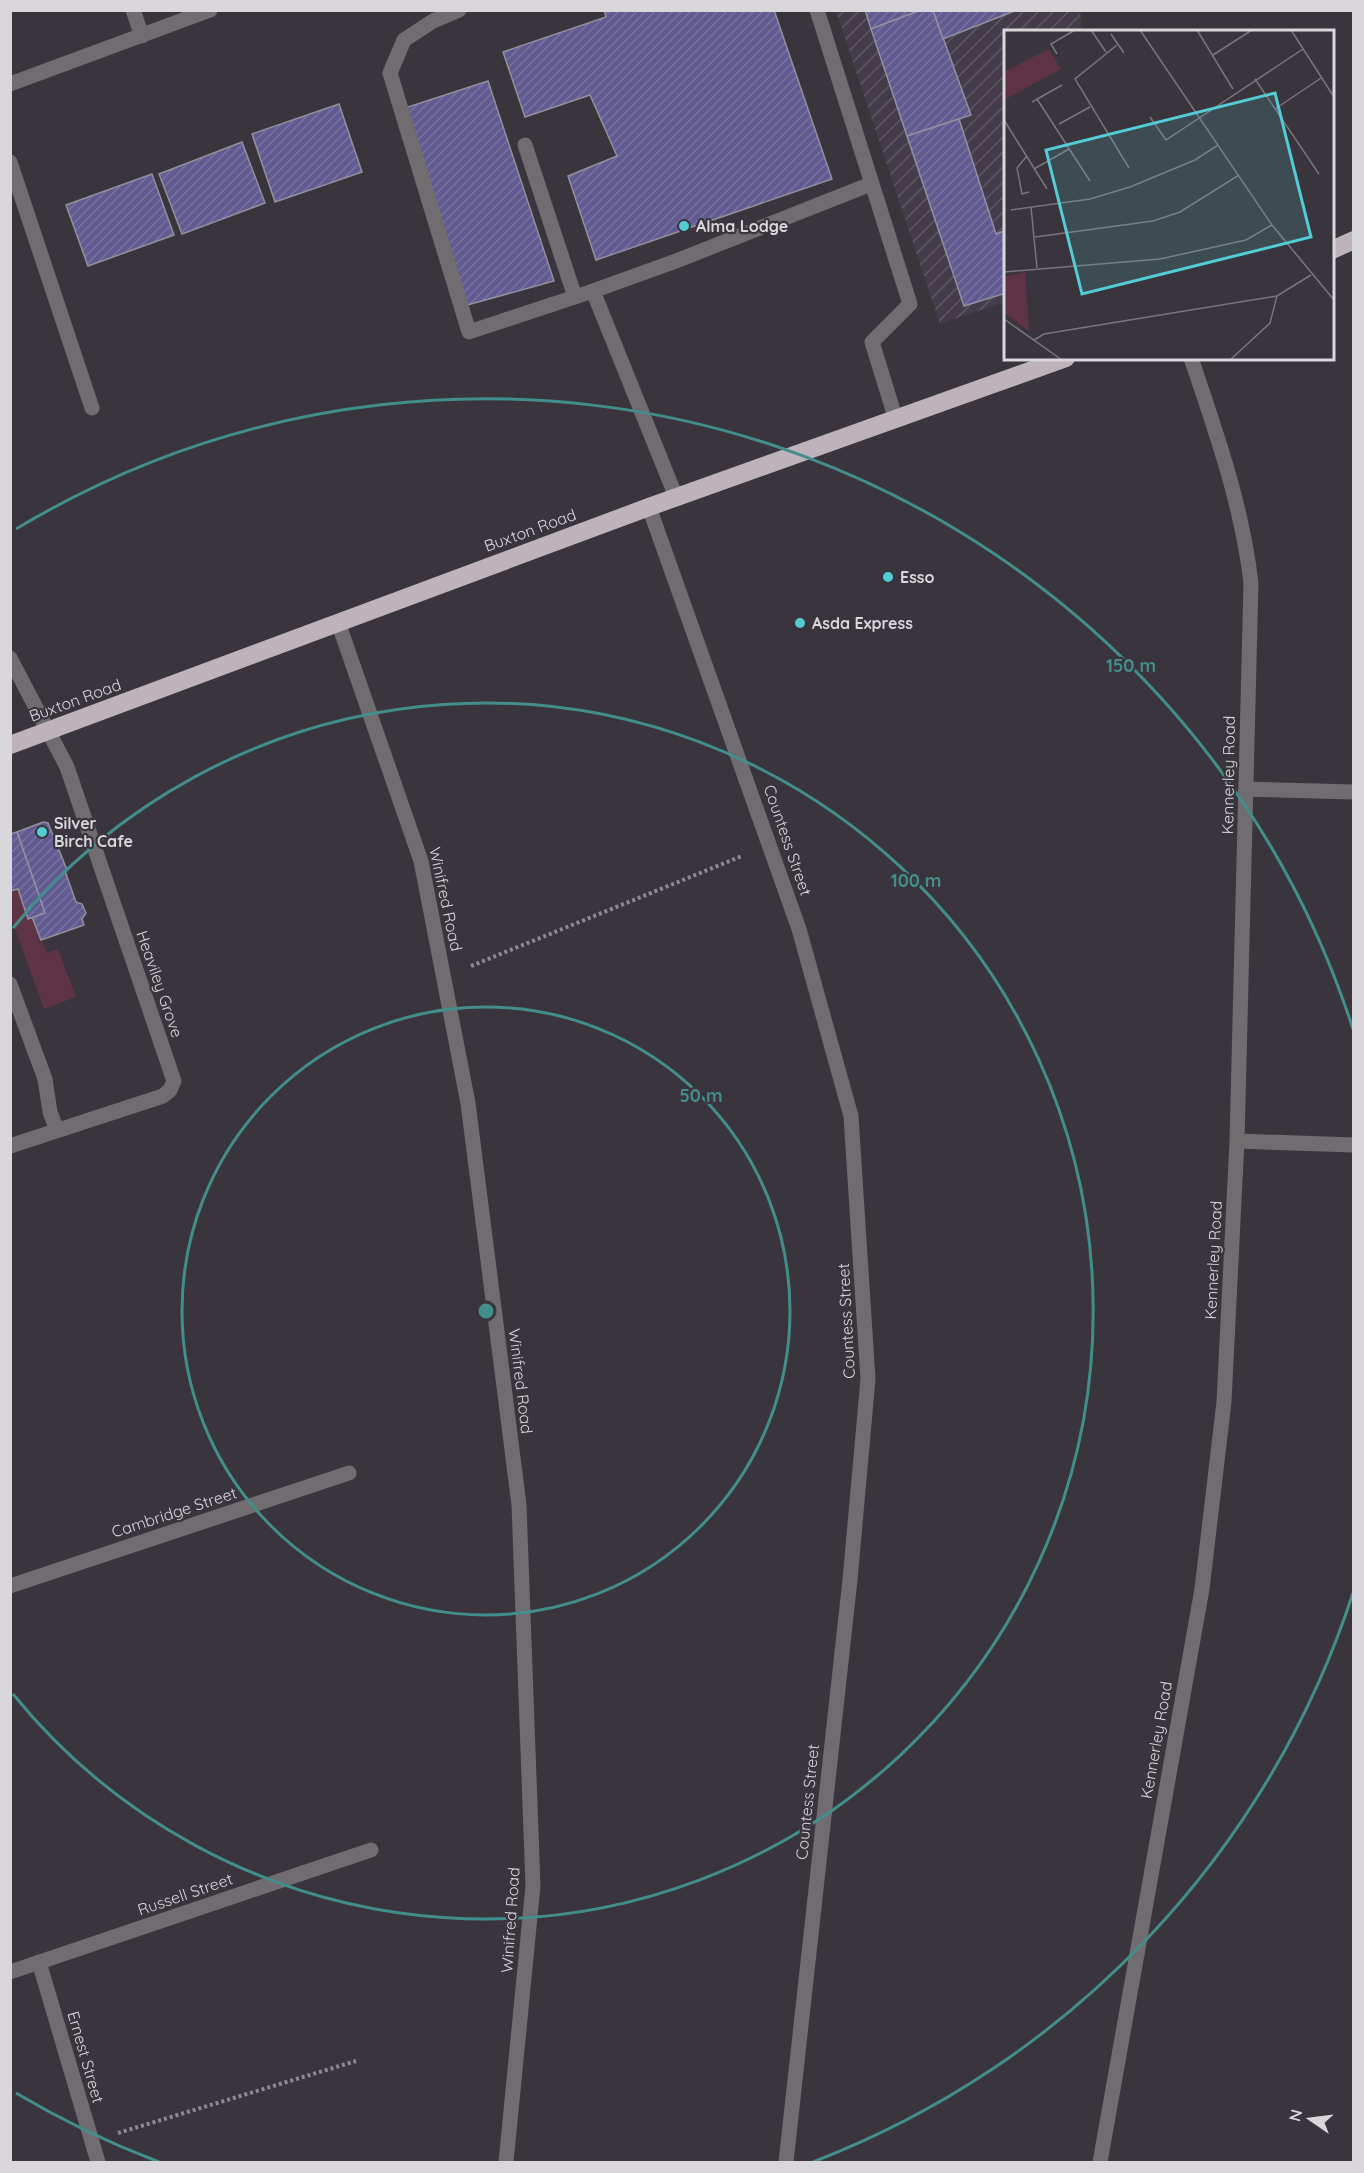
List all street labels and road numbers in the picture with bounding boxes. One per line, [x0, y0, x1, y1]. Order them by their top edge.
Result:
street label: Buxton Road [481, 504, 579, 556]
street label: Buxton Road [26, 674, 124, 726]
street label: Kennerley Road [1217, 715, 1239, 835]
street label: Countess Street [760, 782, 816, 898]
street label: Winifred Road [425, 845, 467, 953]
street label: Heaviley Grove [132, 928, 188, 1040]
street label: Kennerley Road [1200, 1200, 1226, 1320]
street label: Countess Street [833, 1263, 859, 1379]
street label: Winifred Road [505, 1327, 537, 1435]
street label: Cambridge Street [109, 1482, 239, 1542]
street label: Kennerley Road [1136, 1680, 1176, 1800]
street label: Countess Street [791, 1743, 823, 1861]
street label: Winifred Road [496, 1866, 524, 1974]
street label: Russell Street [135, 1868, 235, 1920]
street label: Ernest Street [63, 2009, 109, 2105]

